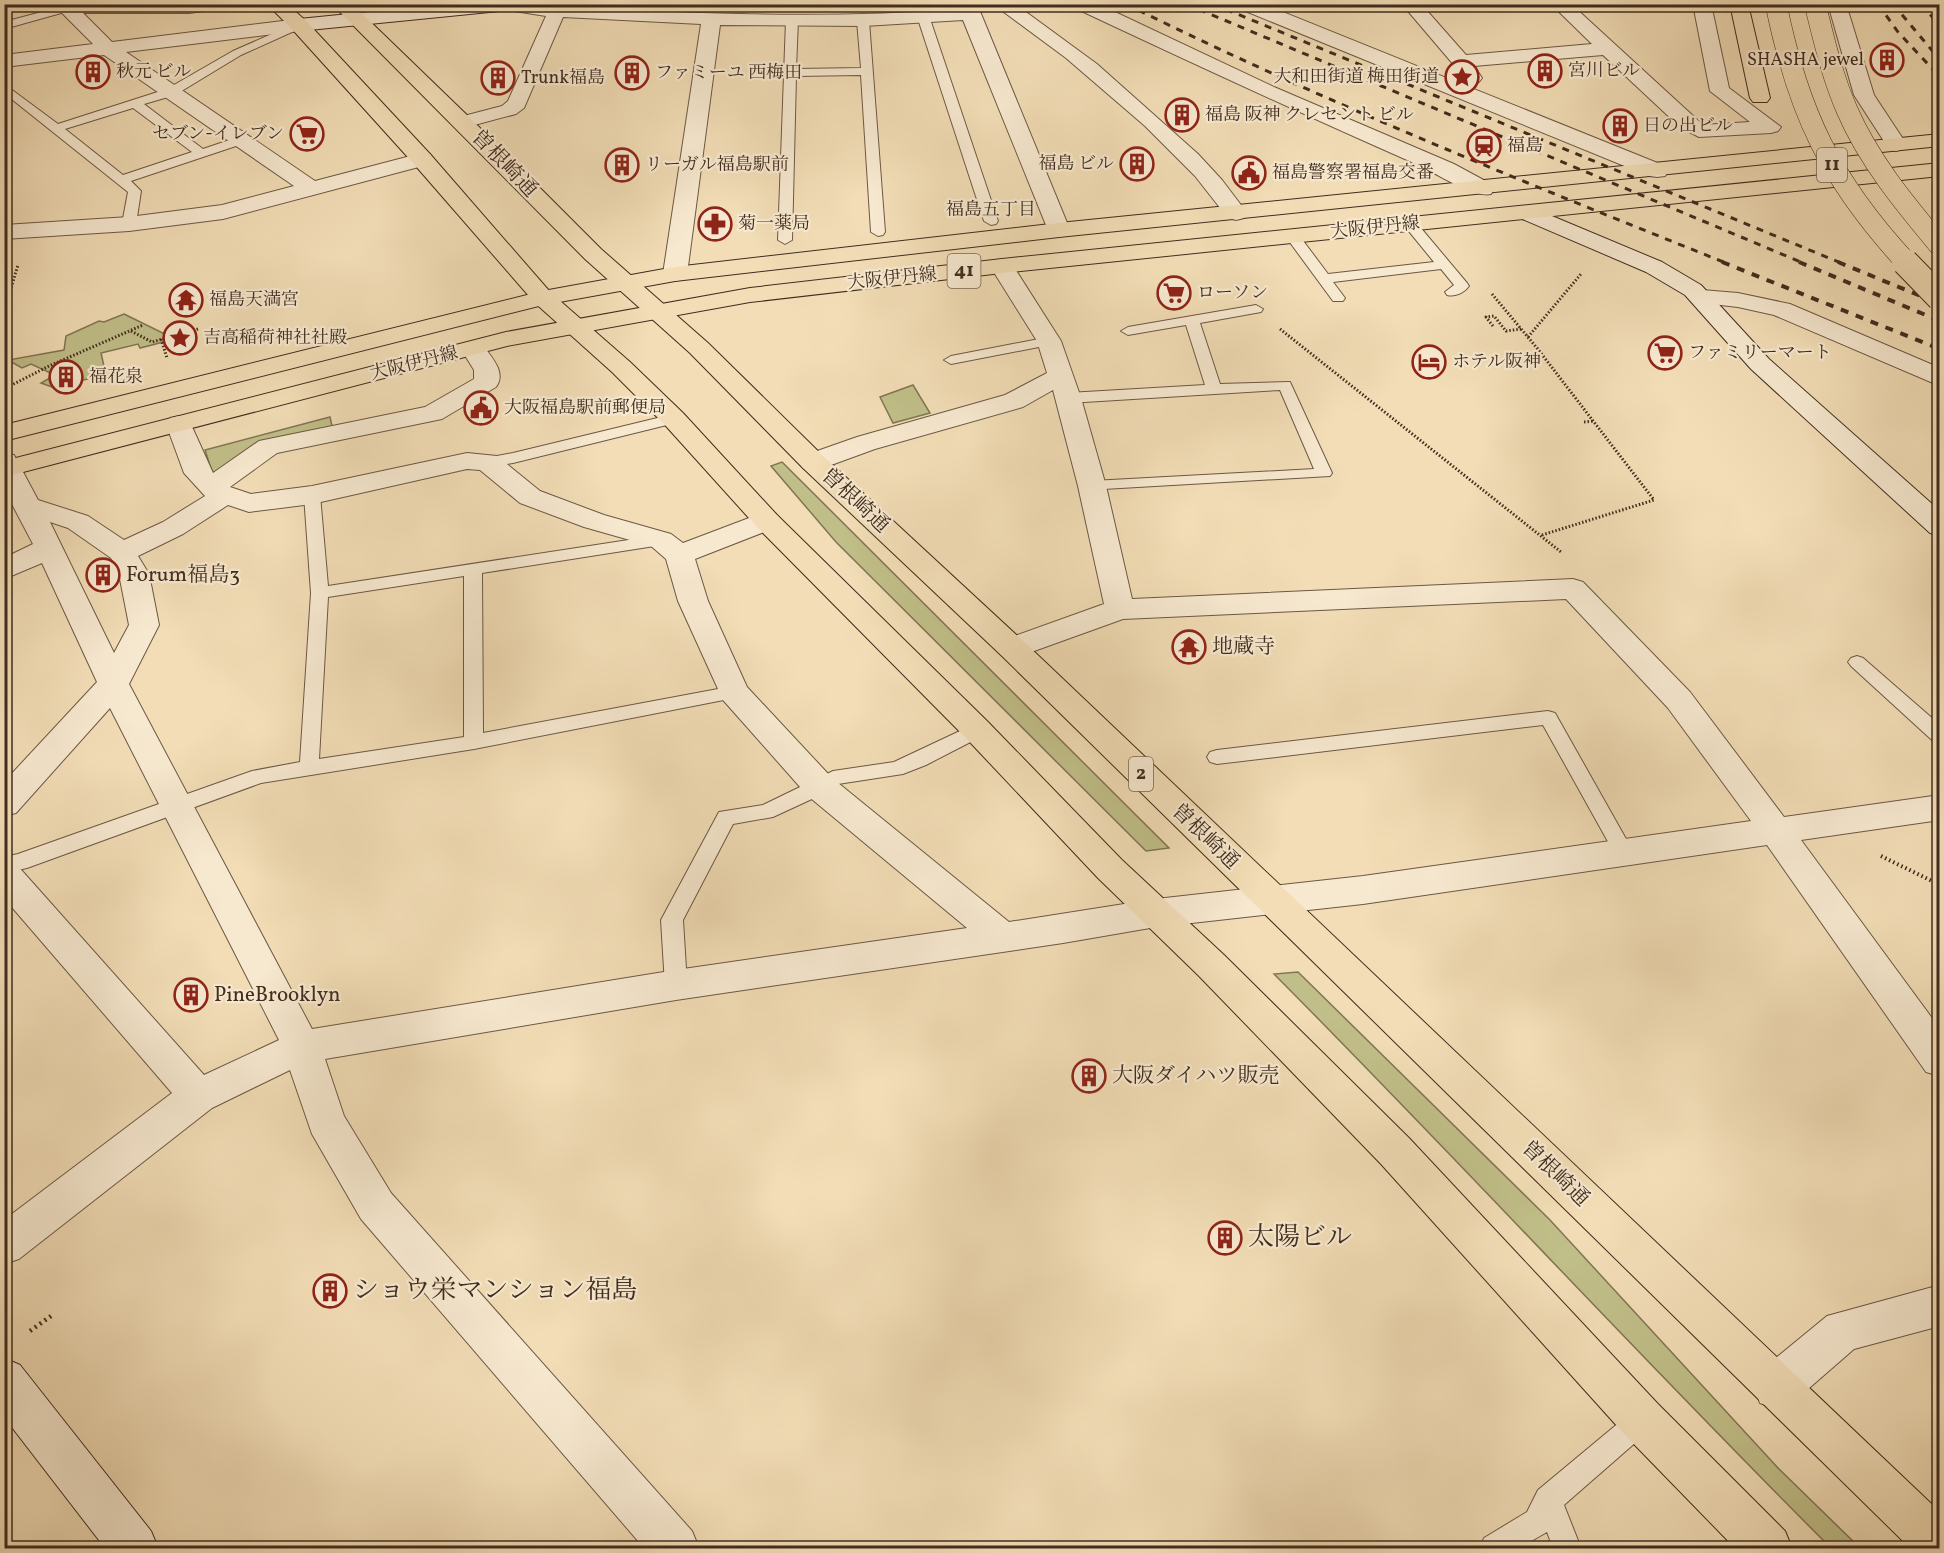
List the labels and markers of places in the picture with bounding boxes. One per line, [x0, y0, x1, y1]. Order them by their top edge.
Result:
building icon: SHASHA jewel [1869, 42, 1905, 78]
place label: SHASHA jewel [1747, 48, 1864, 73]
building icon: 宮川ビル [1527, 53, 1563, 89]
building icon: 秋元 ビル [75, 54, 111, 90]
building icon: ファミーユ 西梅田 [614, 55, 650, 91]
place icon: 大和田街道 梅田街道 [1444, 59, 1480, 95]
place label: 宮川ビル [1568, 59, 1640, 84]
place label: 秋元 ビル [116, 60, 192, 85]
building icon: Trunk福島 [480, 60, 516, 96]
place label: ファミーユ 西梅田 [655, 61, 802, 86]
place label: 大和田街道 梅田街道 [1273, 65, 1439, 90]
place label: Trunk福島 [521, 66, 605, 91]
building icon: 福島 阪神 クレセント ビル [1164, 97, 1200, 133]
place label: 福島 阪神 クレセント ビル [1205, 103, 1414, 128]
building icon: 日の出ビル [1602, 108, 1638, 144]
place label: 日の出ビル [1643, 114, 1733, 139]
supermarket icon: セブン-イレブン [289, 116, 325, 152]
place label: セブン-イレブン [152, 122, 284, 147]
station icon: 福島 [1466, 128, 1502, 164]
place label: 福島 [1507, 134, 1543, 159]
building icon: 福島 ビル [1119, 146, 1155, 182]
building icon: リーガル福島駅前 [604, 147, 640, 183]
place label: 福島 ビル [1038, 152, 1114, 177]
place label: リーガル福島駅前 [645, 153, 789, 178]
public building icon: 福島警察署福島交番 [1231, 155, 1267, 191]
place label: 福島警察署福島交番 [1272, 161, 1434, 186]
pharmacy icon: 菊一薬局 [697, 206, 733, 242]
place label: 菊一薬局 [738, 212, 810, 237]
supermarket icon: ローソン [1156, 275, 1192, 311]
place label: ローソン [1197, 281, 1268, 306]
temple icon: 福島天満宮 [168, 282, 204, 318]
place label: 福島天満宮 [209, 288, 299, 313]
place icon: 吉高稲荷神社社殿 [162, 320, 198, 356]
place label: 吉高稲荷神社社殿 [203, 326, 347, 351]
supermarket icon: ファミリーマート [1647, 335, 1683, 371]
place label: ファミリーマート [1688, 341, 1832, 366]
hotel icon: ホテル阪神 [1411, 344, 1447, 380]
place label: ホテル阪神 [1452, 350, 1541, 375]
building icon: 福花泉 [48, 359, 84, 395]
place label: 福花泉 [89, 365, 143, 390]
public building icon: 大阪福島駅前郵便局 [463, 390, 499, 426]
place label: 大阪福島駅前郵便局 [504, 396, 666, 421]
building icon: Forum福島3 [85, 557, 121, 593]
place label: Forum福島3 [126, 561, 240, 590]
temple icon: 地蔵寺 [1171, 629, 1207, 665]
place label: 地蔵寺 [1212, 633, 1275, 662]
building icon: PineBrooklyn [173, 977, 209, 1013]
place label: PineBrooklyn [214, 981, 341, 1010]
building icon: 大阪ダイハツ販売 [1071, 1058, 1107, 1094]
place label: 大阪ダイハツ販売 [1112, 1062, 1279, 1091]
building icon: 太陽ビル [1207, 1220, 1243, 1256]
place label: 太陽ビル [1248, 1220, 1352, 1256]
building icon: ショウ栄マンション福島 [312, 1273, 348, 1309]
place label: ショウ栄マンション福島 [353, 1273, 637, 1309]

